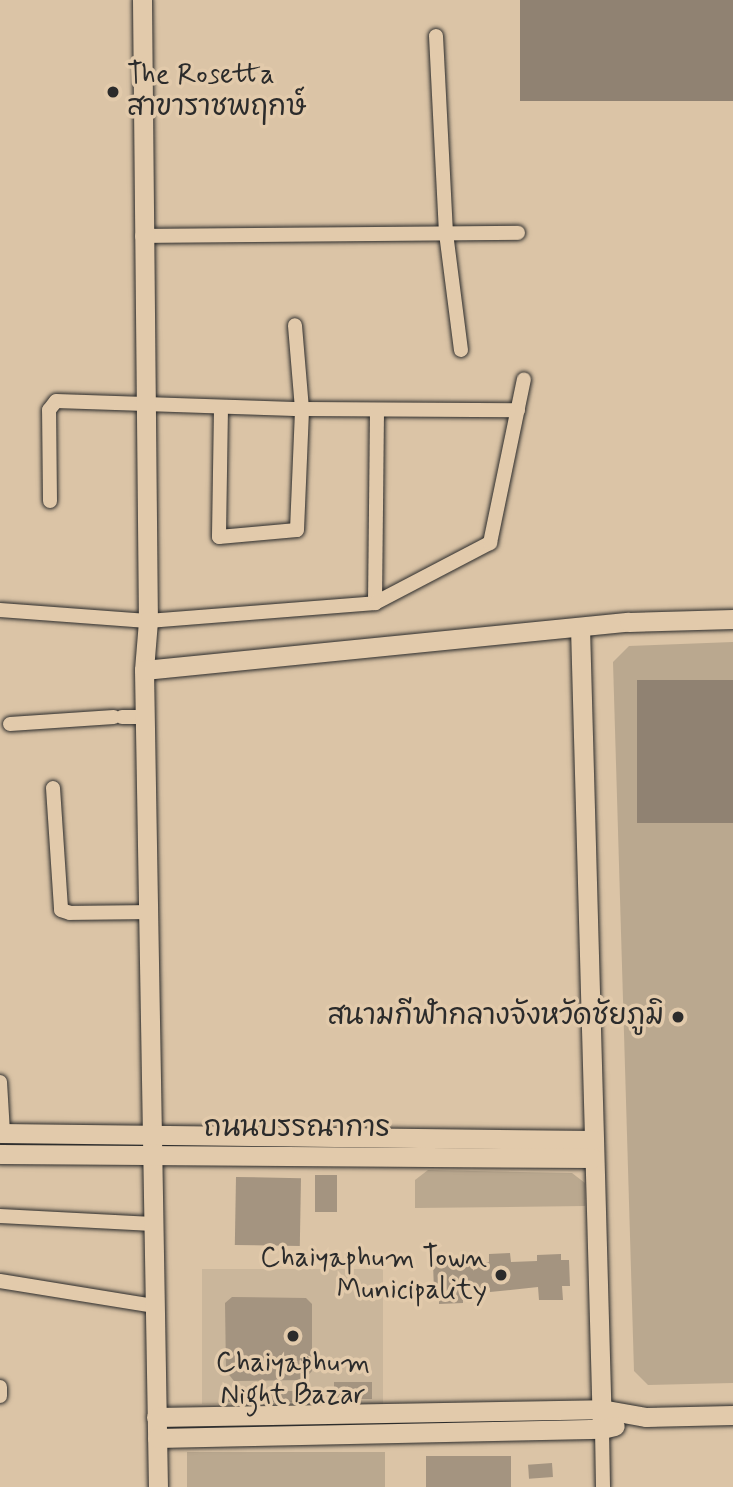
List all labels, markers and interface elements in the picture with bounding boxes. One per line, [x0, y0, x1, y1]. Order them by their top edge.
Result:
place label: The Rosetta สาขาราชพฤกษ์ [127, 59, 306, 125]
marker: The Rosetta สาขาราชพฤกษ์ [105, 84, 121, 100]
place label: สนามกีฬากลางจังหวัดชัยภูมิ [327, 1000, 664, 1034]
marker: สนามกีฬากลางจังหวัดชัยภูมิ [670, 1009, 686, 1025]
street label: ถนนบรรณาการ [204, 1112, 390, 1146]
place label: Chaiyaphum Town Municipality [260, 1242, 487, 1308]
marker: Chaiyaphum Town Municipality [493, 1267, 509, 1283]
marker: Chaiyaphum Night Bazar [285, 1328, 301, 1344]
place label: Chaiyaphum Night Bazar [216, 1347, 370, 1413]

